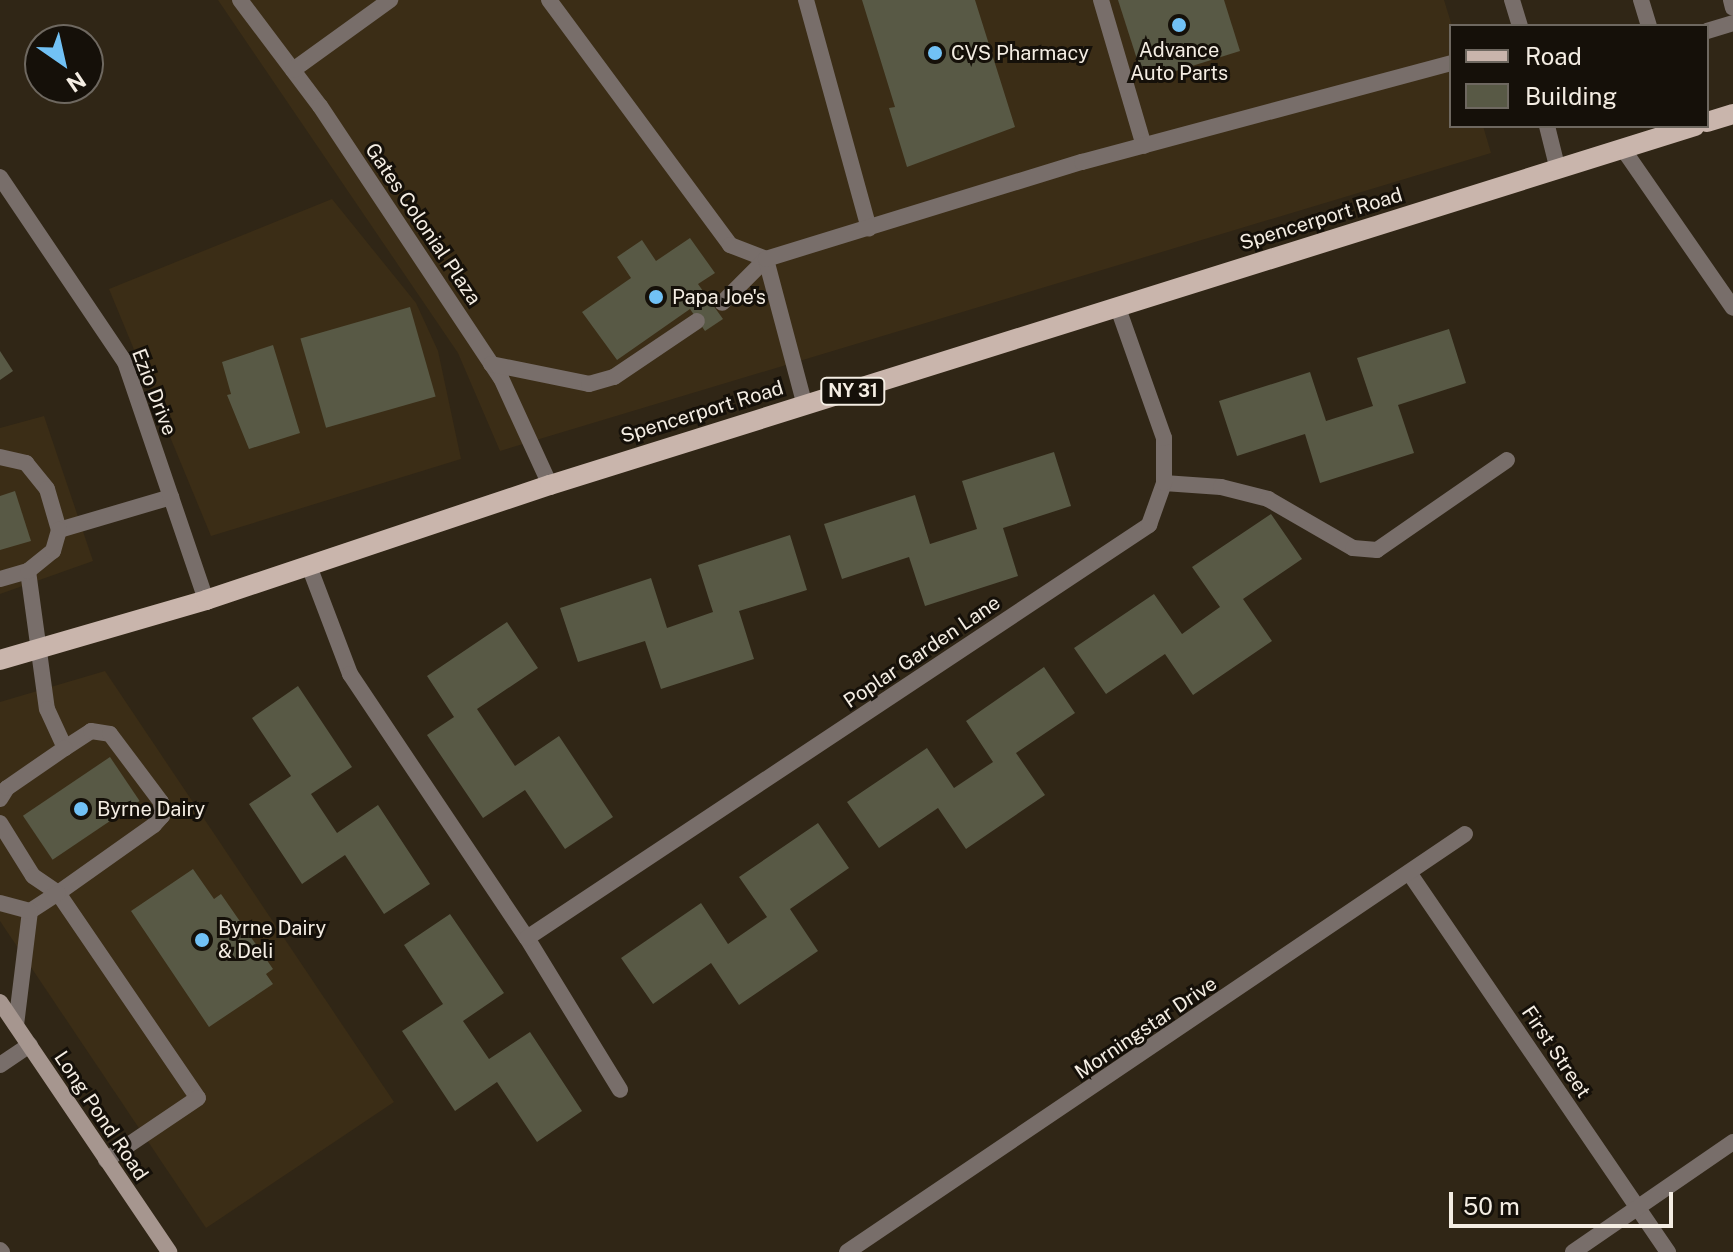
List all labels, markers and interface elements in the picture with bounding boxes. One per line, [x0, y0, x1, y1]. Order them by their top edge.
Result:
marker: Advance Auto Parts [1170, 16, 1188, 34]
north arrow [24, 24, 104, 104]
legend [1449, 24, 1709, 128]
place label: Advance Auto Parts [1130, 38, 1228, 85]
place label: CVS Pharmacy [951, 41, 1089, 65]
text: Road [1525, 42, 1582, 70]
marker: CVS Pharmacy [926, 44, 944, 62]
text: N [62, 67, 91, 98]
text: Building [1525, 82, 1617, 110]
street label: Gates Colonial Plaza [360, 139, 486, 309]
street label: Spencerport Road [1237, 183, 1405, 255]
place label: Papa Joe's [672, 285, 766, 309]
marker: Papa Joe's [647, 288, 665, 306]
street label: Ezio Drive [126, 345, 182, 439]
street label: Spencerport Road [618, 376, 786, 448]
road number: NY 31 [819, 377, 887, 405]
street label: Poplar Garden Lane [839, 591, 1005, 713]
place label: Byrne Dairy [97, 797, 205, 821]
marker: Byrne Dairy [72, 800, 90, 818]
place label: Byrne Dairy & Deli [218, 916, 326, 963]
marker: Byrne Dairy & Deli [193, 931, 211, 949]
street label: Morningstar Drive [1070, 972, 1222, 1084]
street label: First Street [1517, 1001, 1595, 1103]
street label: Long Pond Road [49, 1047, 153, 1185]
scale bar [1453, 1176, 1677, 1226]
text: 50 m [1463, 1192, 1520, 1220]

